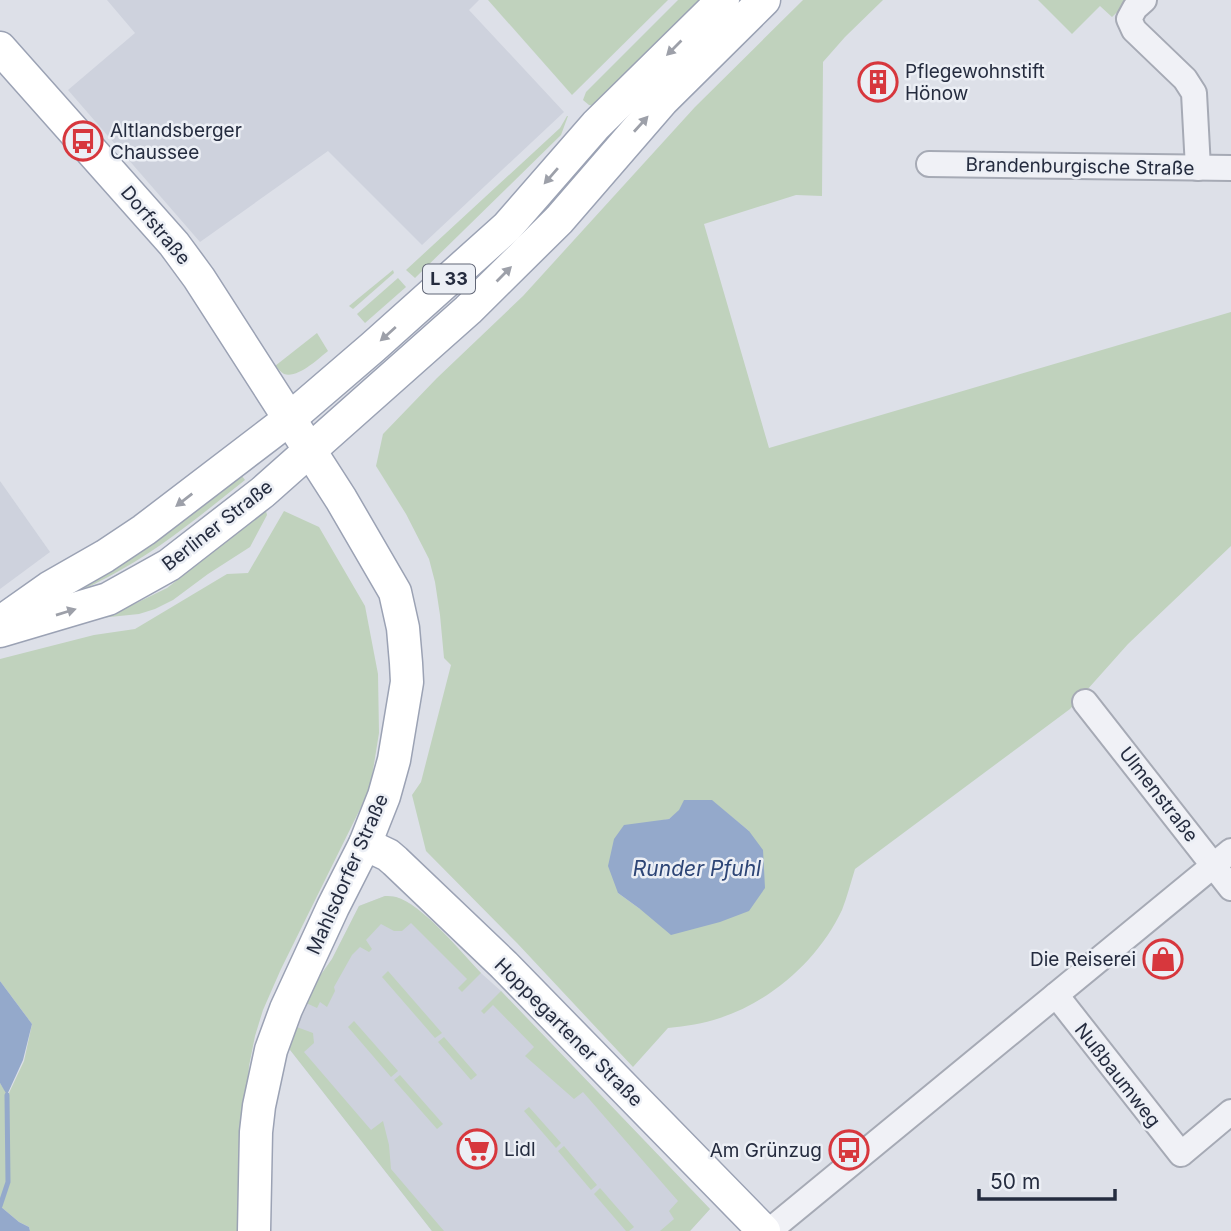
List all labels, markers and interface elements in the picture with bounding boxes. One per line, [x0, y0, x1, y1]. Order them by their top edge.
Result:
one-way arrow [666, 40, 682, 56]
place label: Pflegewohnstift Hönow [905, 60, 1045, 105]
building icon: Pflegewohnstift Hönow [857, 61, 899, 103]
one-way arrow [633, 115, 649, 133]
place label: Altlandsberger Chaussee [110, 119, 242, 164]
bus stop icon: Altlandsberger Chaussee [62, 120, 104, 162]
street label: Brandenburgische Straße [965, 153, 1195, 180]
one-way arrow [544, 168, 559, 185]
street label: Dorfstraße [116, 181, 195, 269]
road number: L 33 [423, 264, 475, 293]
one-way arrow [496, 265, 513, 282]
one-way arrow [379, 326, 396, 341]
street label: Berliner Straße [157, 475, 277, 576]
one-way arrow [175, 492, 193, 506]
one-way arrow [55, 606, 76, 617]
street label: Ulmenstraße [1114, 742, 1203, 847]
street label: Mahlsdorfer Straße [302, 790, 393, 958]
water label: Runder Pfuhl [633, 856, 762, 881]
shop icon: Die Reiserei [1142, 938, 1184, 980]
place label: Die Reiserei [1030, 948, 1136, 971]
street label: Hoppegartener Straße [490, 953, 648, 1111]
street label: Nußbaumweg [1070, 1019, 1165, 1132]
supermarket icon: Lidl [456, 1128, 498, 1170]
bus stop icon: Am Grünzug [828, 1129, 870, 1171]
place label: Lidl [504, 1138, 536, 1161]
place label: Am Grünzug [710, 1139, 822, 1162]
scale bar [979, 1158, 1116, 1202]
text: 50 m [990, 1169, 1040, 1194]

